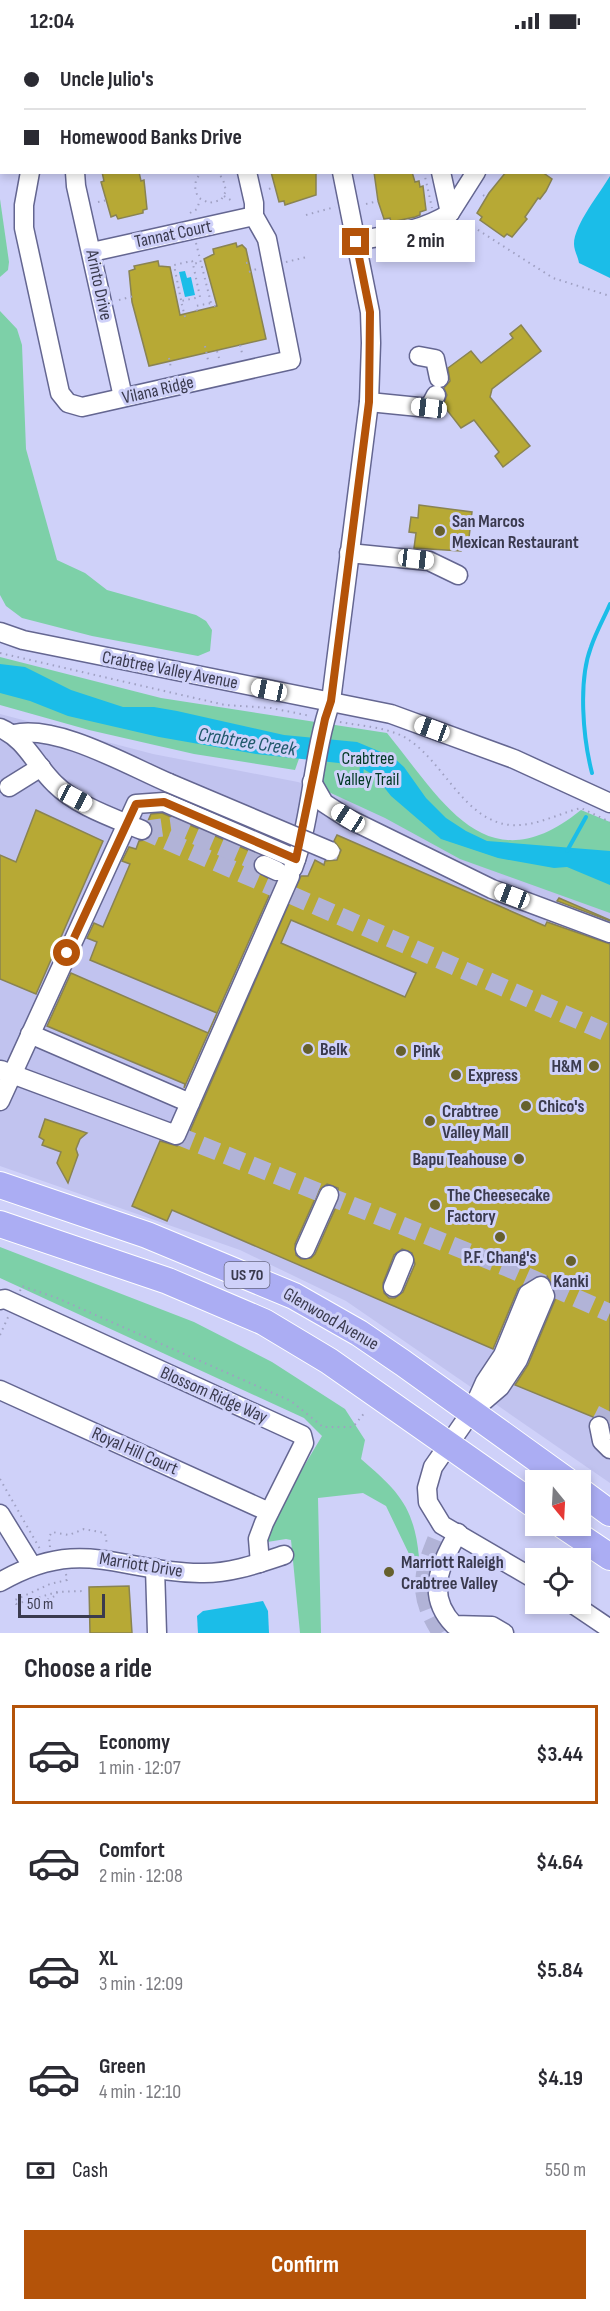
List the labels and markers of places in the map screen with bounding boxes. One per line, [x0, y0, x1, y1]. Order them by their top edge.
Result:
place label: San Marcos Mexican Restaurant [452, 511, 579, 553]
marker: San Marcos Mexican Restaurant [433, 524, 447, 538]
place label: Belk [320, 1039, 348, 1060]
place label: Pink [413, 1041, 441, 1062]
marker: Belk [301, 1042, 315, 1056]
marker: Pink [394, 1044, 408, 1058]
place label: H&M [551, 1056, 582, 1077]
marker: H&M [587, 1059, 601, 1073]
place label: Express [468, 1065, 518, 1086]
marker: Express [449, 1068, 463, 1082]
place label: Chico's [538, 1096, 585, 1117]
marker: Chico's [519, 1099, 533, 1113]
place label: Crabtree Valley Mall [442, 1101, 509, 1143]
marker: Crabtree Valley Mall [423, 1114, 437, 1128]
place label: Bapu Teahouse [412, 1149, 507, 1170]
marker: Bapu Teahouse [512, 1152, 526, 1166]
place label: The Cheesecake Factory [447, 1185, 550, 1227]
marker: The Cheesecake Factory [428, 1198, 442, 1212]
marker: P.F. Chang's [493, 1230, 507, 1244]
place label: P.F. Chang's [463, 1247, 537, 1268]
marker: Kanki [564, 1254, 578, 1268]
place label: Kanki [553, 1271, 589, 1292]
place label: Marriott Raleigh Crabtree Valley [401, 1552, 504, 1594]
marker: Marriott Raleigh Crabtree Valley [382, 1565, 396, 1579]

